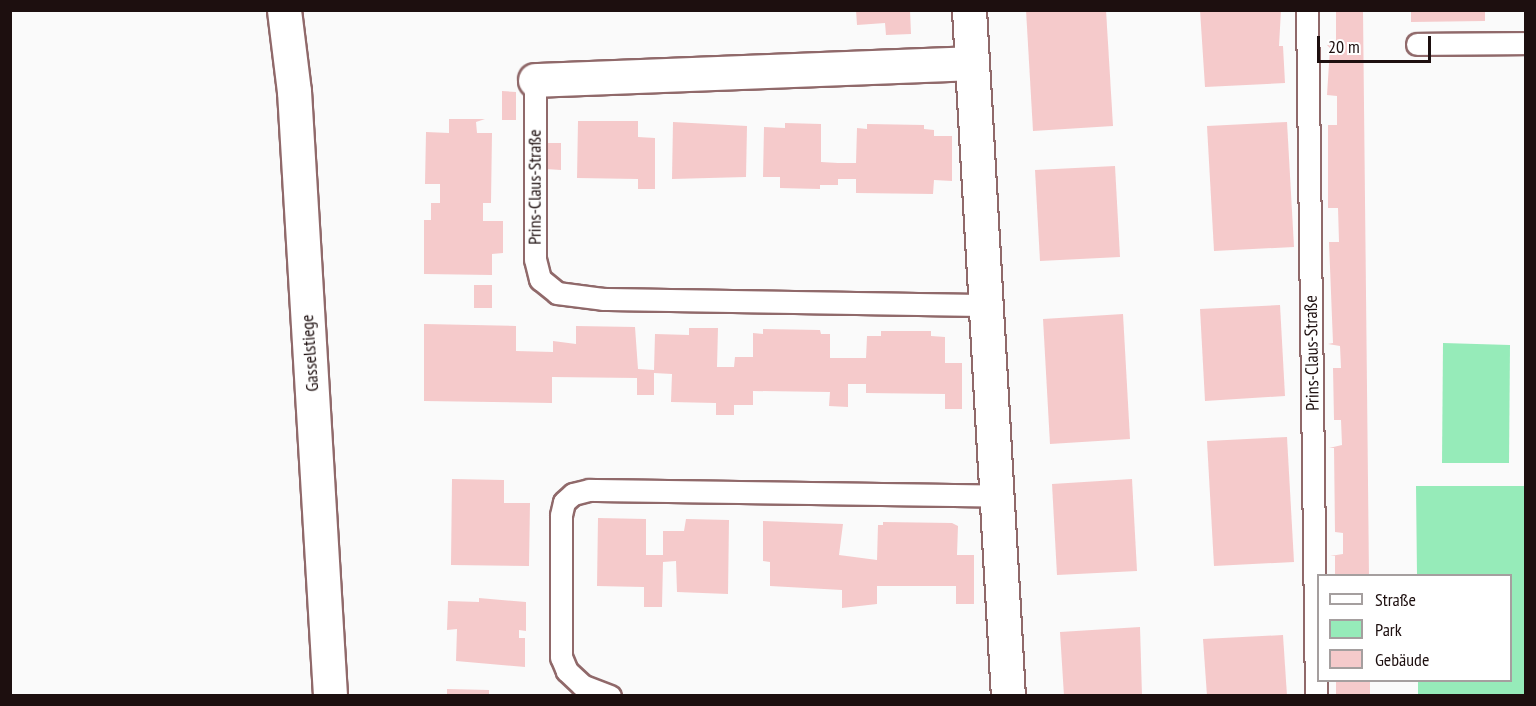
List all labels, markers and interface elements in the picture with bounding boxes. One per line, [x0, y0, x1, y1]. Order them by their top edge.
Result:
scale bar [1320, 24, 1434, 62]
text: 20 m [1328, 35, 1360, 58]
street label: Prins-Claus-Straße [524, 129, 546, 245]
street label: Prins-Claus-Straße [1300, 295, 1324, 411]
street label: Gasselstiege [297, 314, 323, 392]
legend [1317, 574, 1512, 682]
text: Straße [1375, 588, 1416, 611]
text: Park [1375, 618, 1402, 641]
text: Gebäude [1375, 648, 1429, 671]

